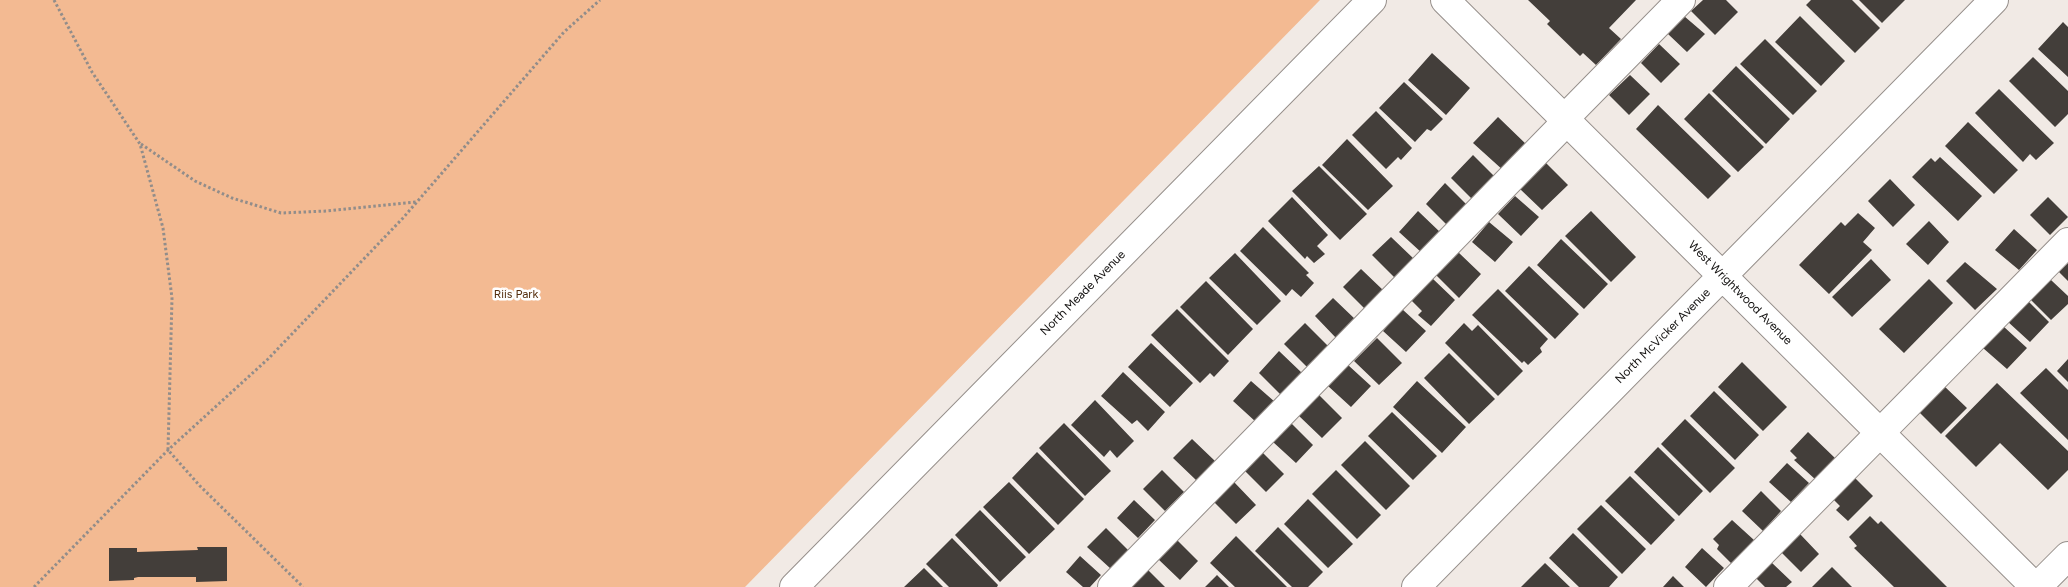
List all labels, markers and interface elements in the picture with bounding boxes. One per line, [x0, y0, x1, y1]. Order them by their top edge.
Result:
street label: West Wrightwood Avenue [1685, 238, 1795, 348]
street label: North Meade Avenue [1037, 247, 1129, 339]
street label: North McVicker Avenue [1612, 285, 1714, 387]
park label: Riis Park [494, 287, 538, 301]

